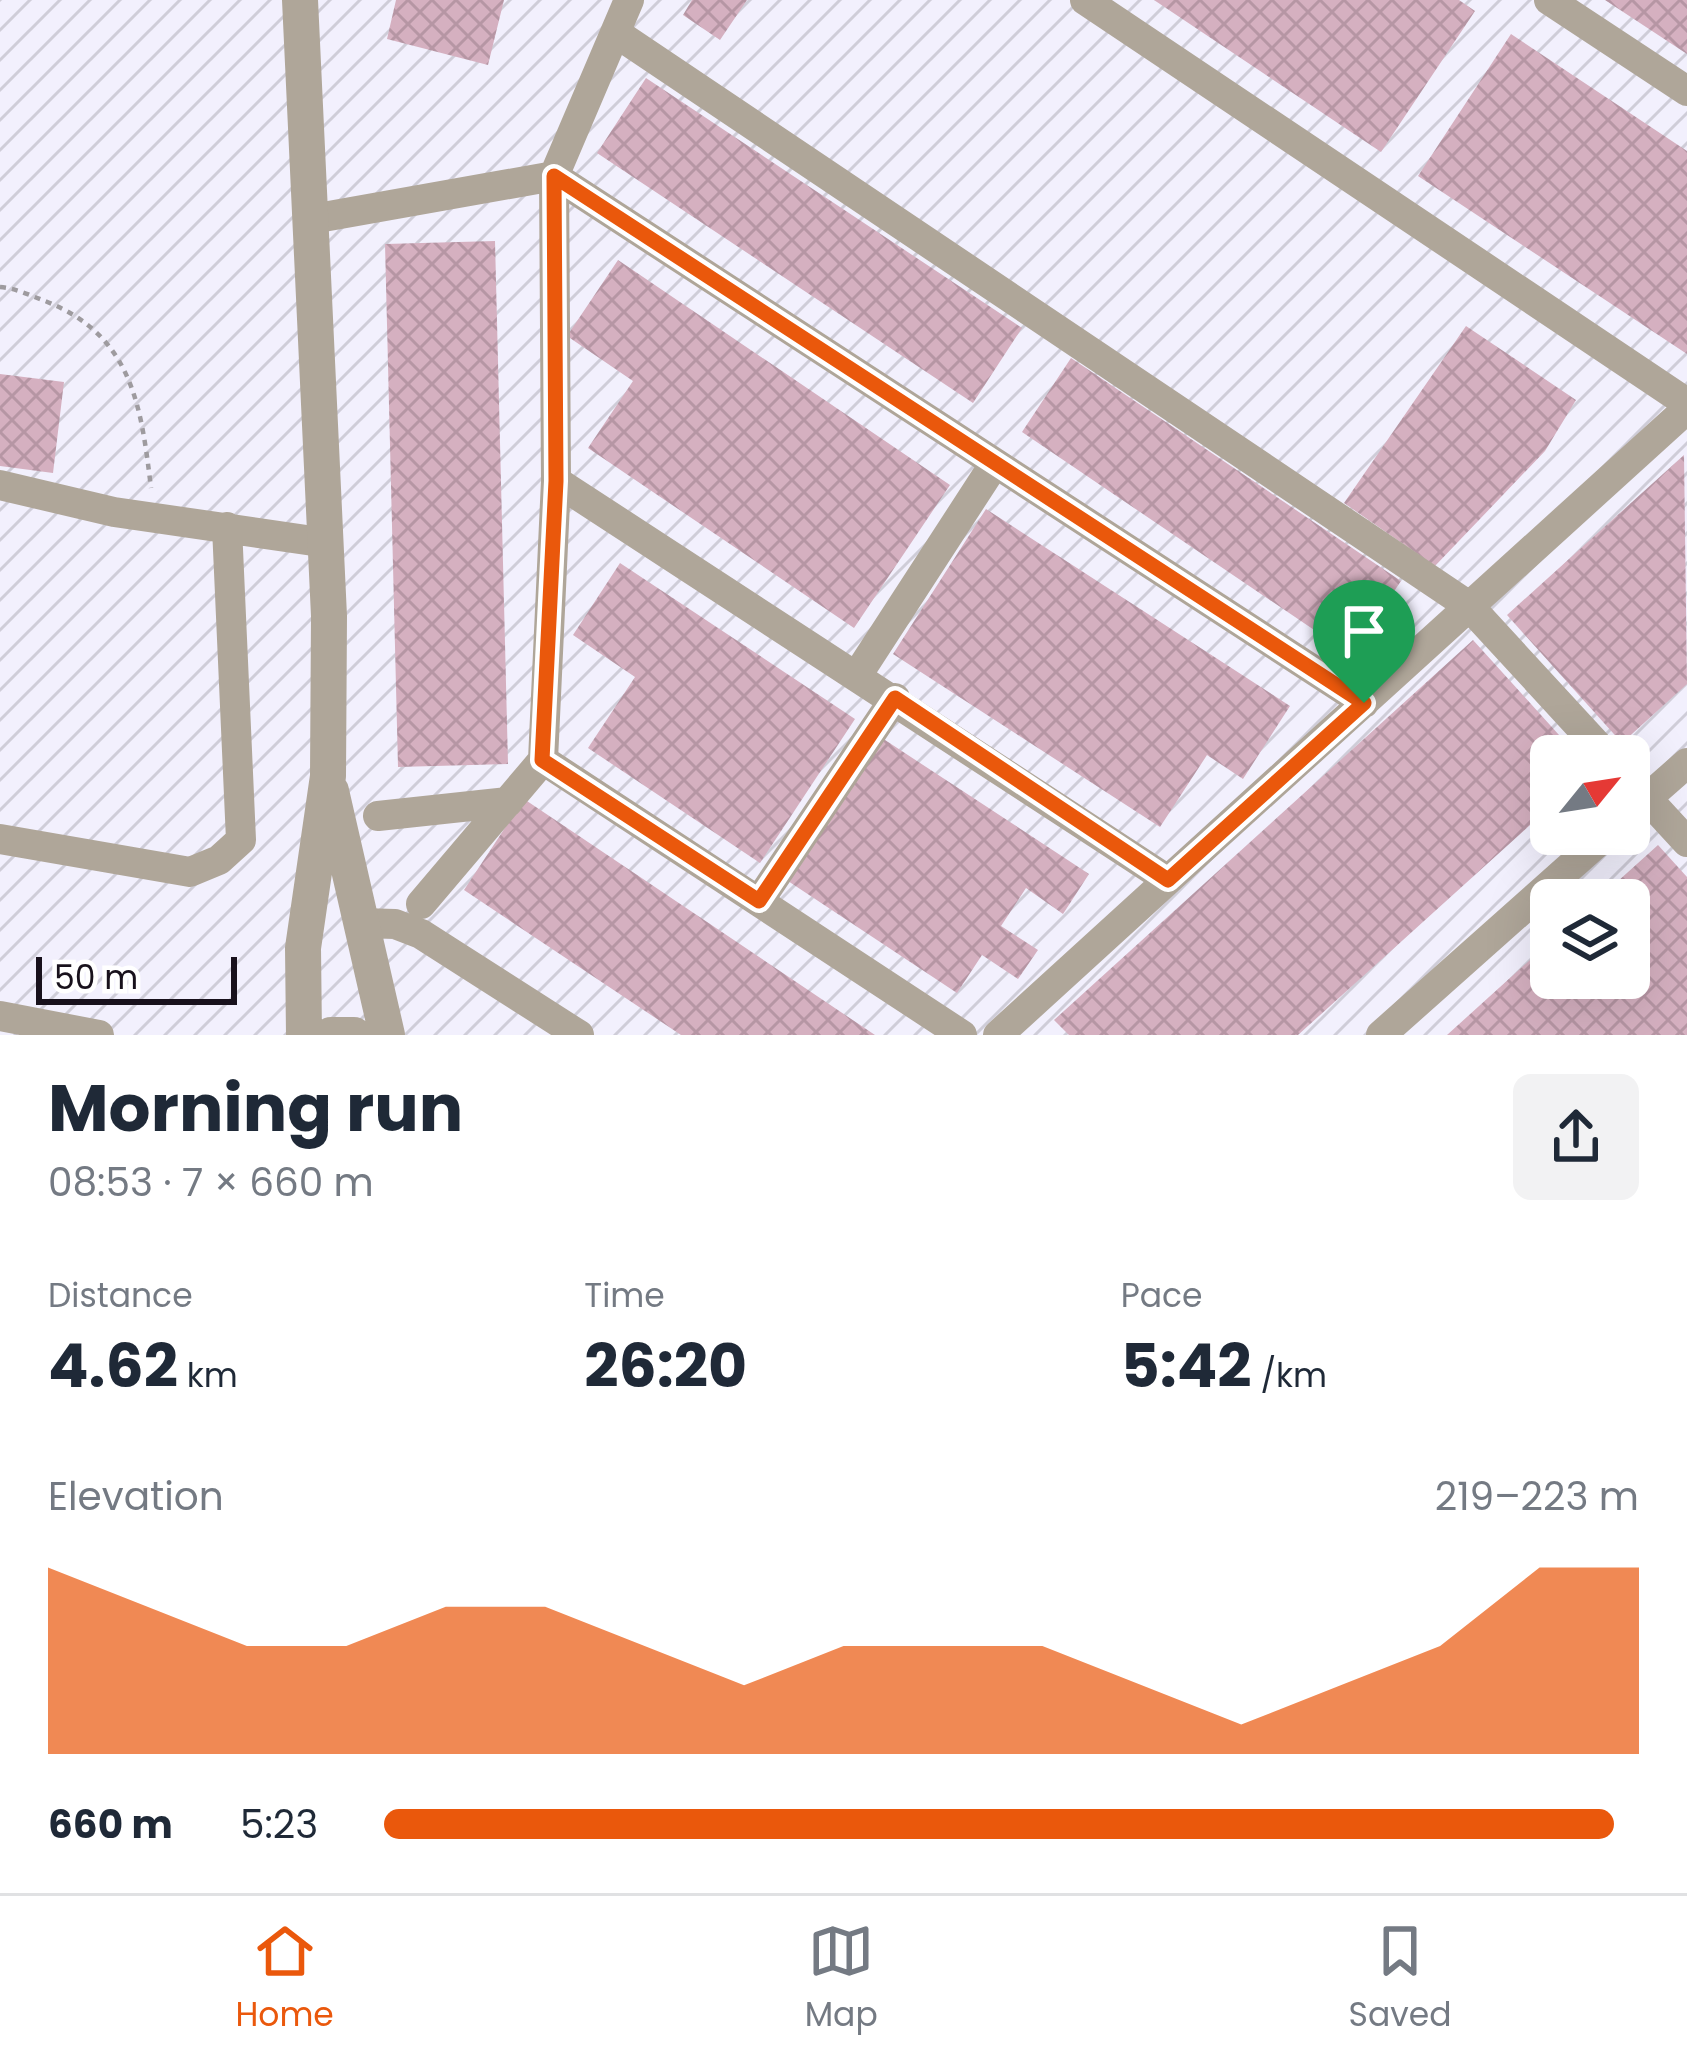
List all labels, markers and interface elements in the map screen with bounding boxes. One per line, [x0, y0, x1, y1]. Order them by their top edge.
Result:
pin [1313, 580, 1415, 703]
icon: arrive [1331, 598, 1397, 664]
north arrow [1530, 735, 1650, 855]
map controls [1530, 735, 1650, 999]
button: layers [1530, 879, 1650, 999]
scale bar [36, 951, 237, 1004]
text: 50 m [54, 954, 138, 1001]
text: Morning run [48, 1062, 463, 1154]
button: share [1513, 1074, 1639, 1200]
text: 08:53 · 7 × 660 m [48, 1155, 374, 1210]
text: Distance [48, 1272, 193, 1319]
text: Time [584, 1272, 665, 1319]
text: Pace [1121, 1272, 1203, 1319]
text: 4.62 [48, 1324, 178, 1408]
text: 26:20 [584, 1324, 747, 1408]
text: 5:42 [1121, 1324, 1252, 1408]
text: km [178, 1352, 238, 1399]
text: /km [1252, 1352, 1327, 1399]
text: Elevation [48, 1469, 224, 1524]
text: 219–223 m [1435, 1469, 1639, 1524]
text: 660 m [48, 1797, 173, 1852]
text: 5:23 [240, 1797, 318, 1852]
tab: Home [235, 1918, 334, 2040]
tab: Map [805, 1918, 878, 2040]
tab: Saved [1349, 1918, 1452, 2040]

